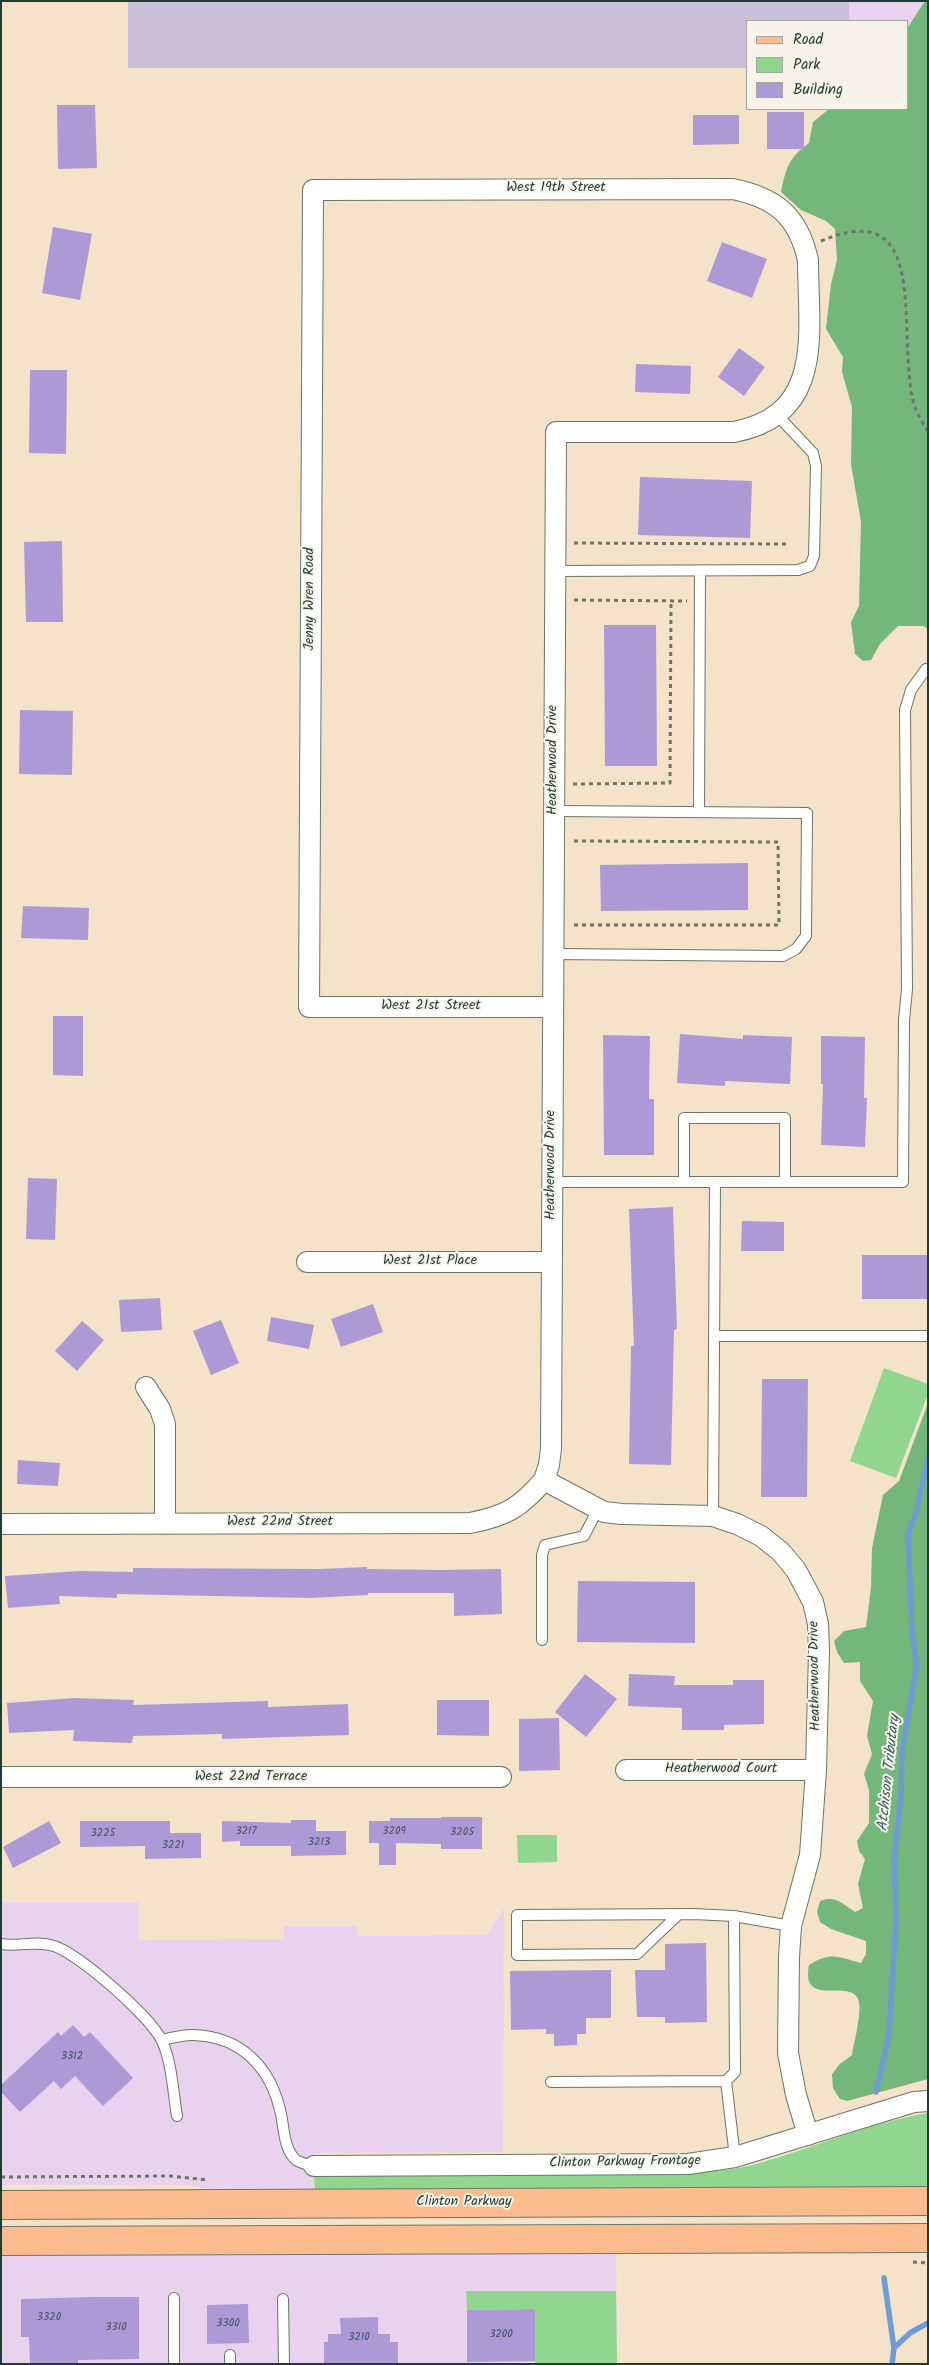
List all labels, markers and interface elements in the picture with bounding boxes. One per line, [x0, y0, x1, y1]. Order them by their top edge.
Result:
legend [746, 20, 909, 110]
text: Road [793, 28, 823, 52]
text: Park [793, 53, 820, 77]
text: Building [793, 78, 843, 102]
street label: West 19th Street [506, 181, 606, 197]
street label: Jenny Wren Road [303, 548, 319, 650]
street label: Heatherwood Drive [546, 705, 562, 815]
street label: West 21st Street [381, 999, 481, 1015]
street label: Heatherwood Drive [544, 1110, 560, 1220]
street label: West 21st Place [383, 1254, 477, 1270]
street label: West 22nd Street [227, 1515, 333, 1531]
street label: Heatherwood Drive [807, 1621, 825, 1731]
water label: Atchison Tributary [875, 1714, 905, 1832]
street label: Heatherwood Court [665, 1762, 777, 1778]
street label: West 22nd Terrace [195, 1770, 307, 1786]
house number: 3217 [235, 1825, 257, 1839]
house number: 3209 [382, 1825, 406, 1839]
house number: 3205 [450, 1826, 474, 1840]
house number: 3225 [91, 1827, 115, 1841]
house number: 3213 [308, 1836, 330, 1850]
house number: 3221 [162, 1839, 184, 1853]
house number: 3312 [61, 2050, 83, 2064]
street label: Clinton Parkway Frontage [549, 2153, 701, 2173]
street label: Clinton Parkway [416, 2195, 512, 2211]
house number: 3320 [37, 2311, 61, 2325]
house number: 3300 [216, 2317, 240, 2331]
house number: 3310 [105, 2321, 127, 2335]
house number: 3200 [489, 2328, 513, 2342]
house number: 3210 [348, 2331, 370, 2345]

